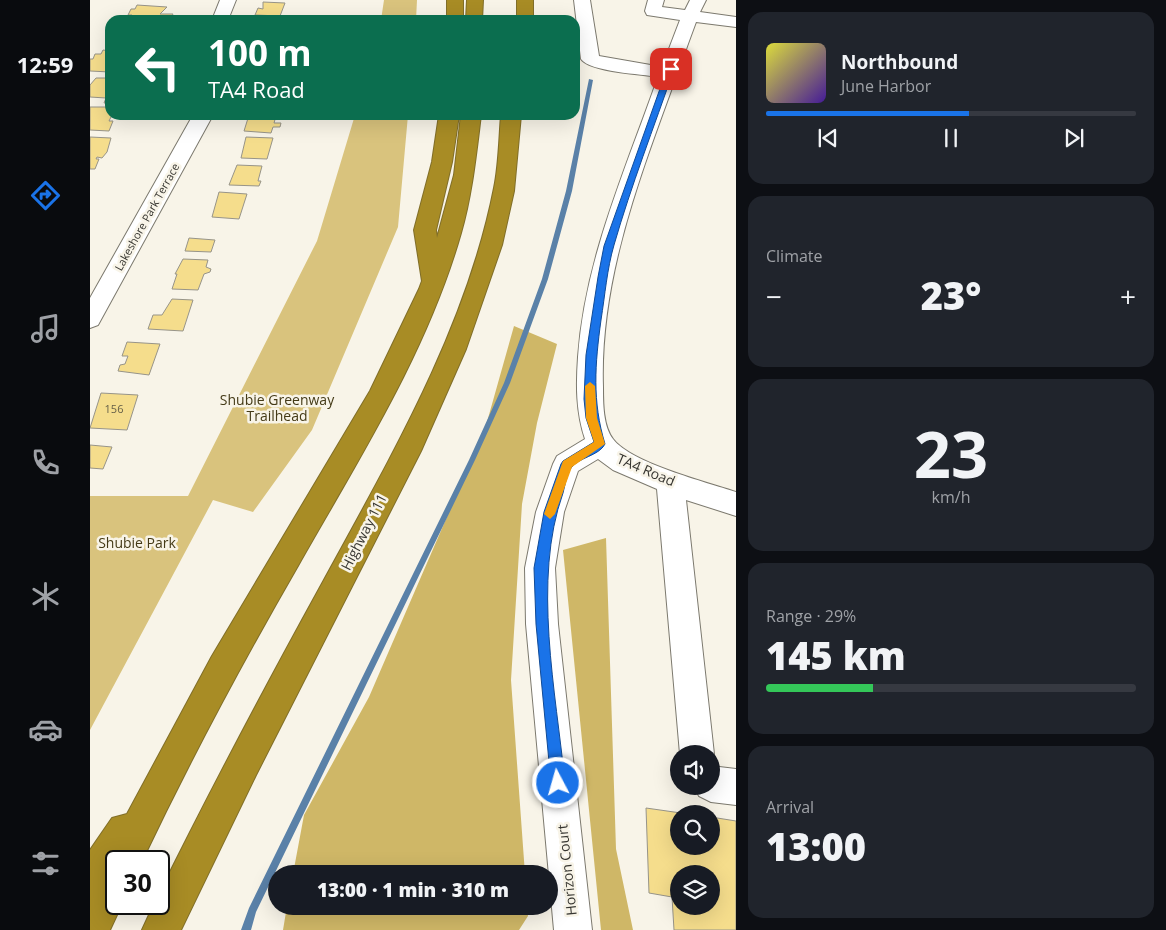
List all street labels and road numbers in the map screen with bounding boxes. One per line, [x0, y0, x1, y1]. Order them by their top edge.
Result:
street label: Lakeshore Park Terrace [111, 160, 182, 273]
street label: TA4 Road [614, 449, 678, 490]
street label: Highway 111 [336, 490, 391, 573]
street label: Horizon Court [552, 823, 581, 917]

